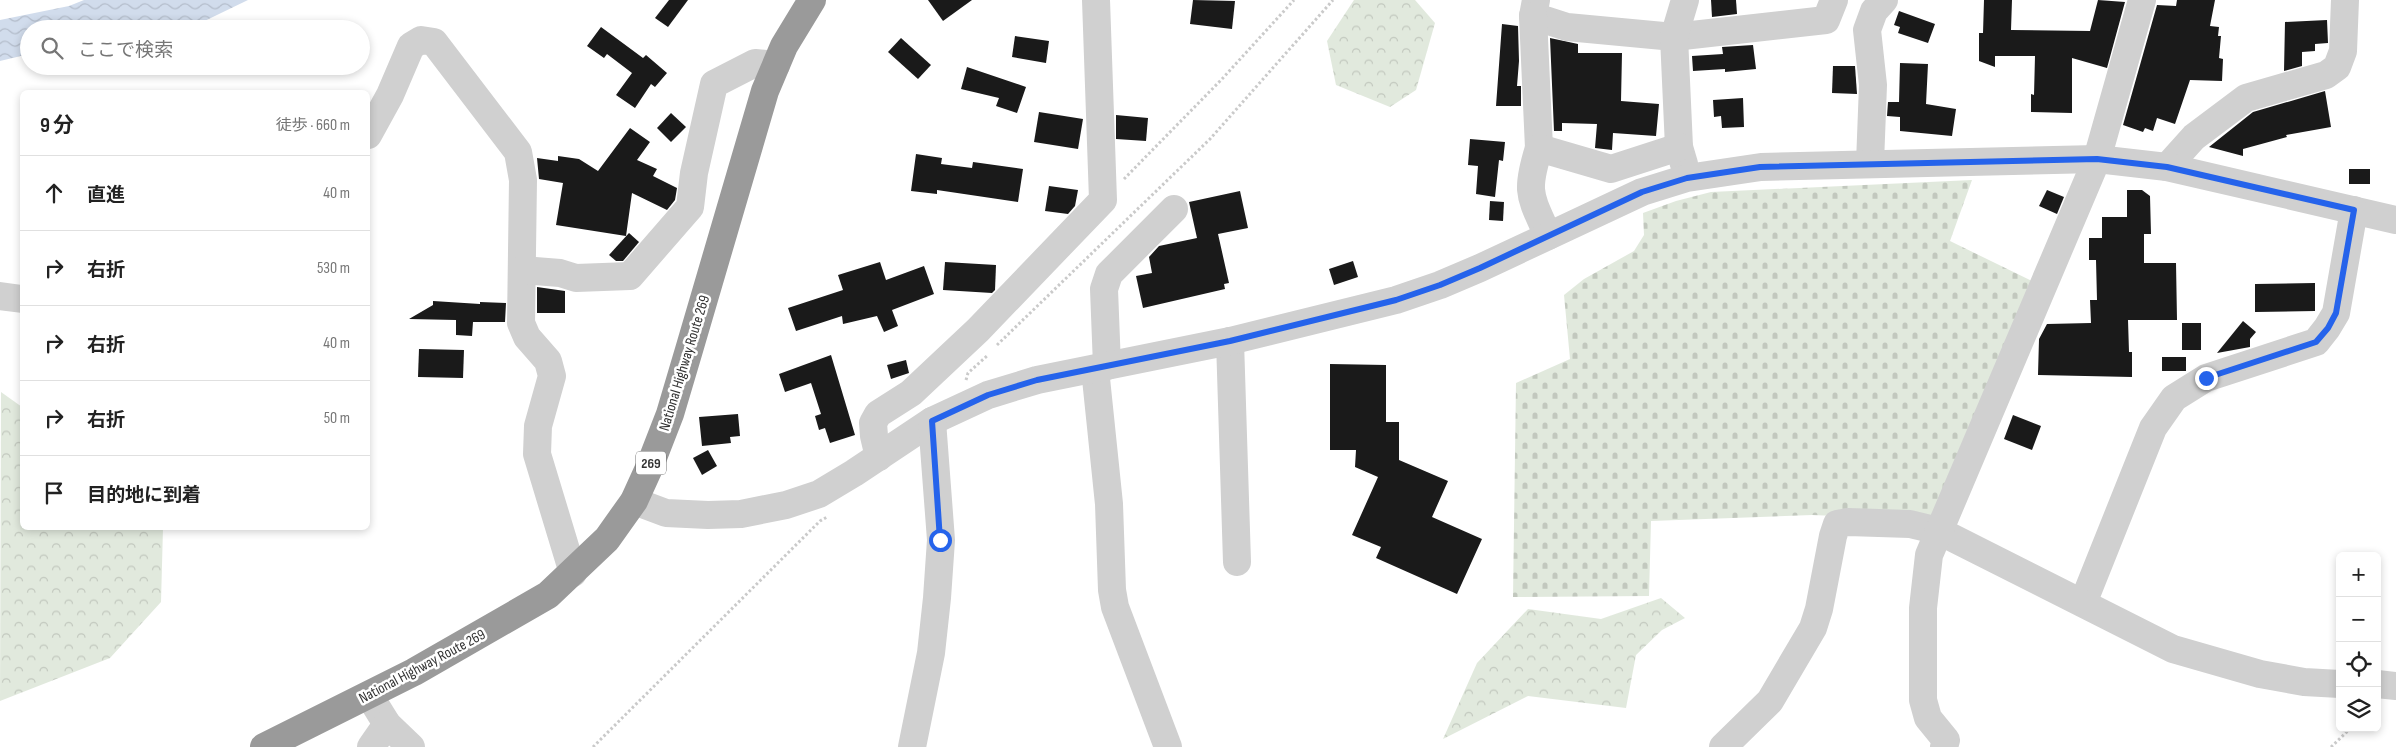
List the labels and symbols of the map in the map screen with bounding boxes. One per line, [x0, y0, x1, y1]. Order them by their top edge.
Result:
street label: National Highway Route 269 [655, 293, 714, 433]
route end [2195, 367, 2218, 390]
road number: 269 [636, 452, 666, 474]
route start [929, 529, 952, 552]
street label: National Highway Route 269 [356, 625, 489, 708]

